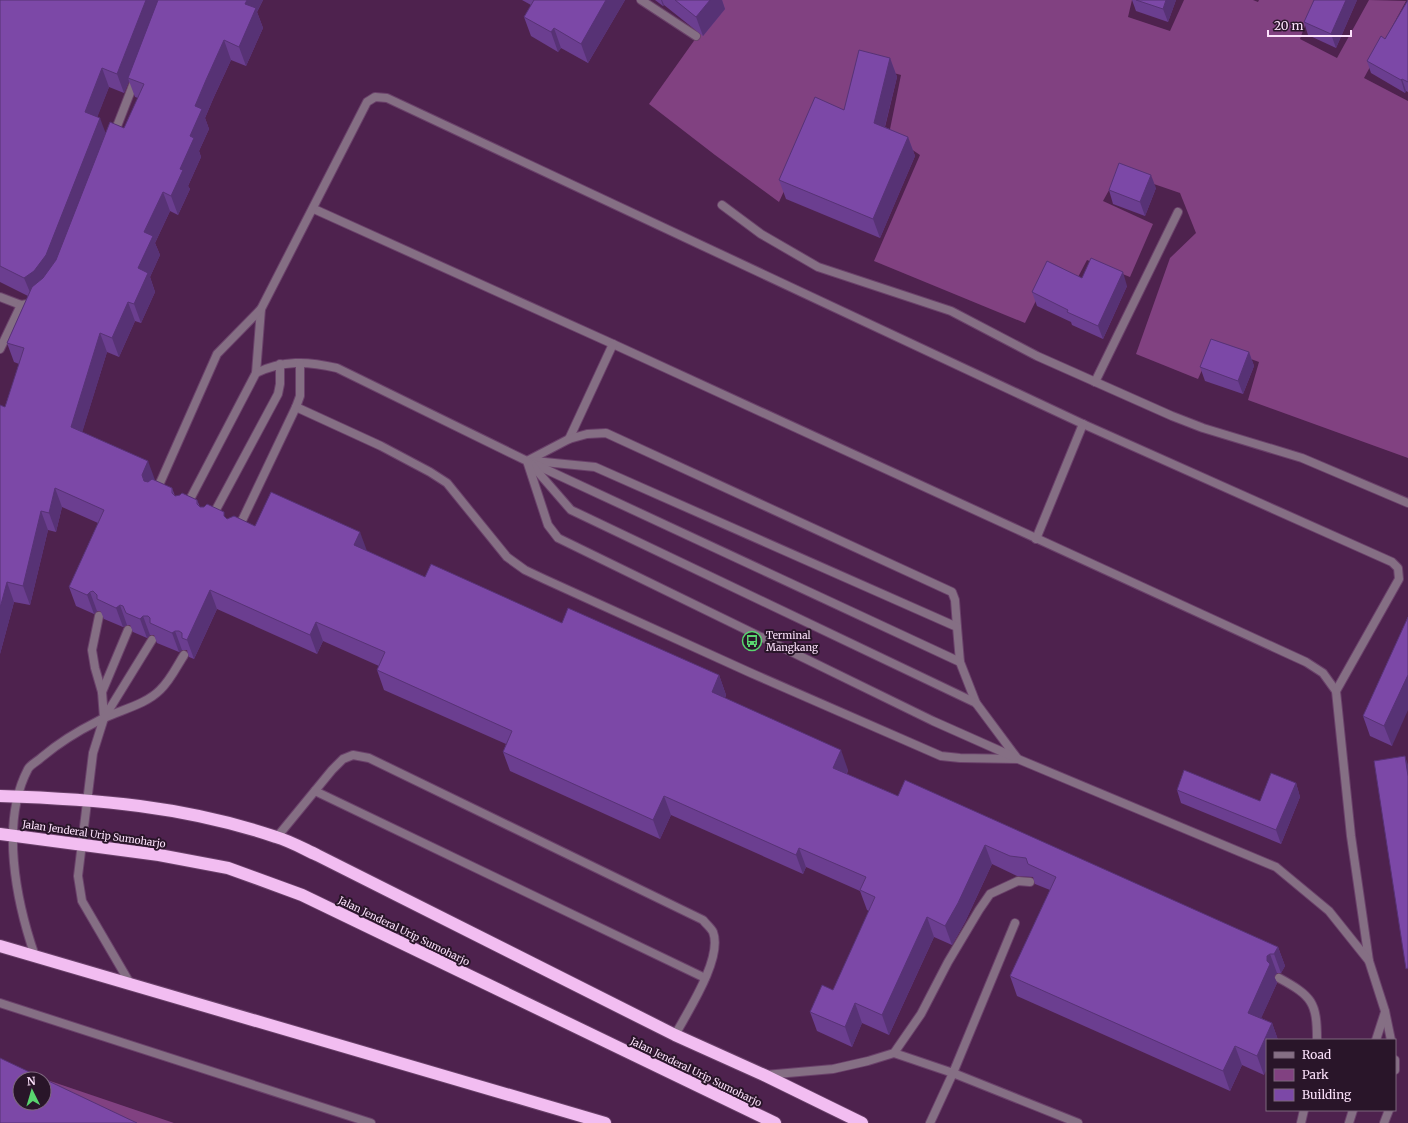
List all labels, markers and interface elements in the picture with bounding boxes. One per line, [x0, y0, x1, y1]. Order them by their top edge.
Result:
scale bar [1268, 12, 1351, 38]
text: 20 m [1274, 18, 1303, 33]
place label: Terminal Mangkang [766, 629, 818, 654]
bus stop icon: Terminal Mangkang [741, 630, 763, 652]
street label: Jalan Jenderal Urip Sumoharjo [21, 817, 167, 851]
street label: Jalan Jenderal Urip Sumoharjo [335, 893, 472, 969]
street label: Jalan Jenderal Urip Sumoharjo [627, 1034, 764, 1110]
legend [1266, 1039, 1396, 1111]
text: Road [1302, 1047, 1331, 1062]
text: Park [1302, 1067, 1329, 1082]
north arrow [12, 1071, 52, 1111]
text: N [26, 1074, 36, 1088]
text: Building [1302, 1087, 1352, 1102]

